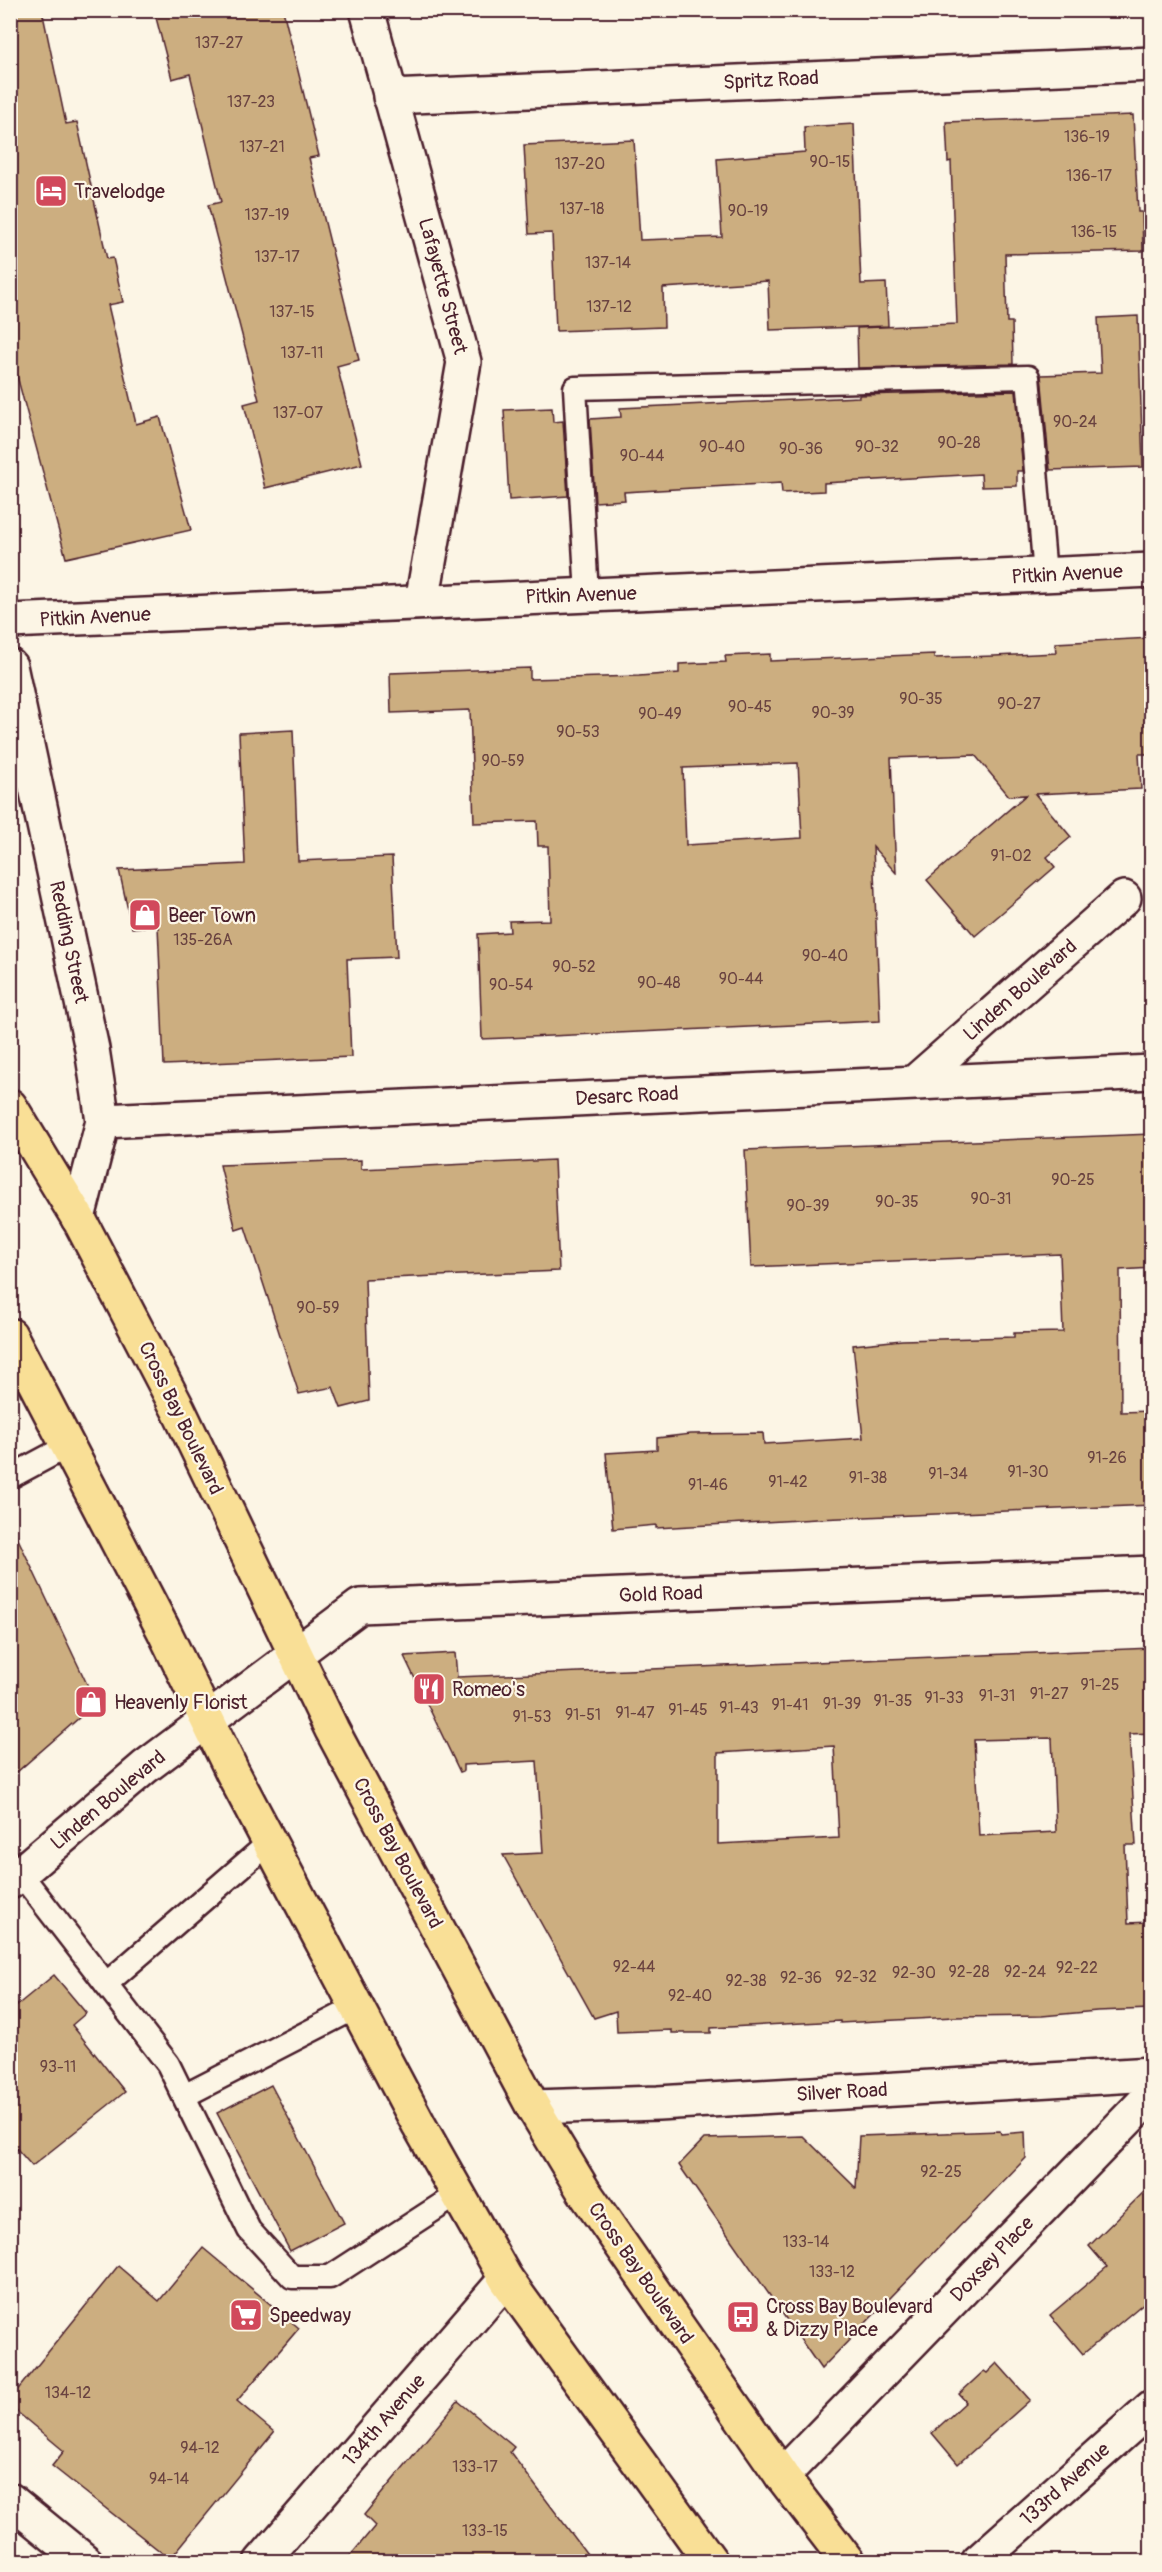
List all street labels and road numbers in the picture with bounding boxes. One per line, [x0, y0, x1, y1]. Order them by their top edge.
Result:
street label: Spritz Road [722, 65, 820, 95]
street label: Lafayette Street [413, 215, 473, 358]
street label: Pitkin Avenue [1011, 559, 1123, 589]
street label: Pitkin Avenue [525, 581, 637, 609]
street label: Pitkin Avenue [39, 602, 151, 632]
street label: Redding Street [44, 879, 94, 1006]
street label: Linden Boulevard [958, 934, 1082, 1046]
street label: Desarc Road [575, 1081, 679, 1111]
street label: Cross Bay Boulevard [133, 1337, 229, 1499]
street label: Gold Road [618, 1580, 704, 1608]
street label: Linden Boulevard [45, 1745, 171, 1855]
street label: Cross Bay Boulevard [348, 1773, 448, 1933]
street label: Silver Road [796, 2077, 888, 2107]
street label: Cross Bay Boulevard [583, 2197, 699, 2349]
street label: Doxsey Place [945, 2211, 1039, 2307]
street label: 134th Avenue [337, 2369, 431, 2471]
street label: 133rd Avenue [1015, 2437, 1115, 2531]

